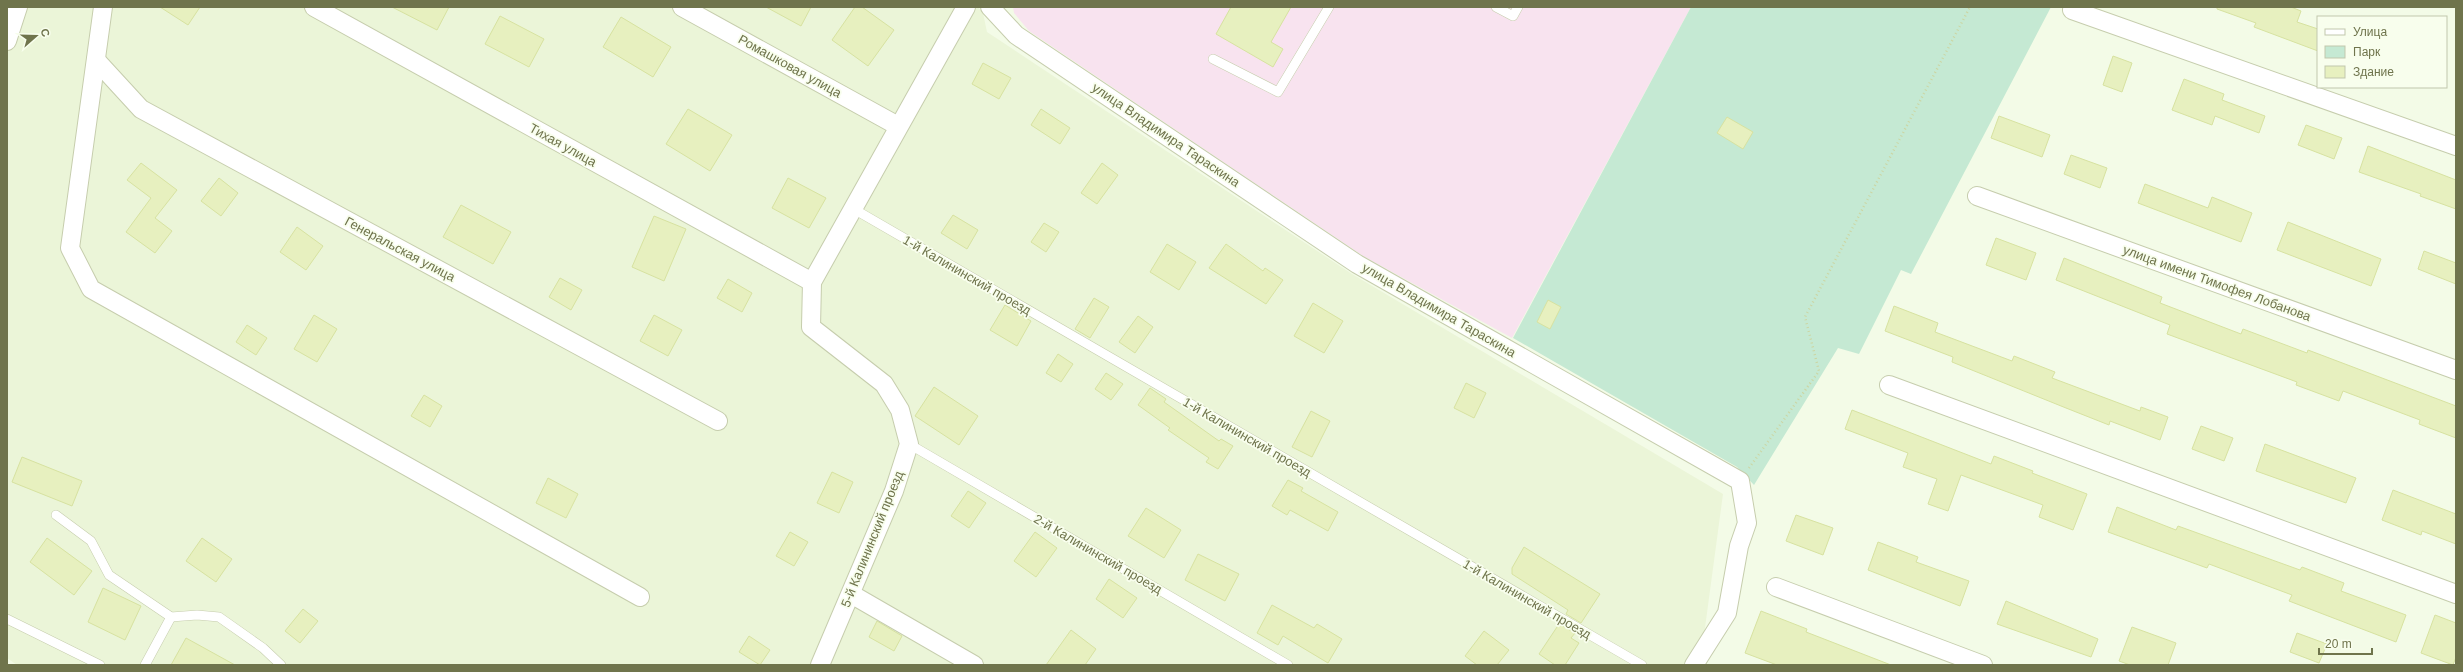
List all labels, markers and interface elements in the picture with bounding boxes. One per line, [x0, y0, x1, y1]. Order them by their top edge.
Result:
north arrow [16, 16, 56, 56]
legend [2317, 16, 2447, 88]
text: Улица [2353, 25, 2387, 39]
text: С [38, 27, 52, 38]
street label: Ромашковая улица [736, 31, 845, 101]
text: Парк [2353, 45, 2381, 59]
text: Здание [2353, 65, 2394, 79]
street label: улица Владимира Тараскина [1089, 80, 1243, 191]
street label: Тихая улица [527, 120, 600, 170]
street label: Генеральская улица [342, 214, 458, 285]
street label: 1-й Калининский проезд [900, 232, 1034, 318]
street label: улица имени Тимофея Лобанова [2121, 242, 2314, 324]
street label: улица Владимира Тараскина [1360, 260, 1519, 361]
street label: 1-й Калининский проезд [1180, 394, 1314, 480]
street label: 5-й Калининский проезд [838, 468, 906, 609]
street label: 2-й Калининский проезд [1031, 511, 1165, 597]
street label: 1-й Калининский проезд [1460, 556, 1594, 642]
scale bar [2319, 630, 2372, 656]
text: 20 m [2325, 637, 2352, 651]

